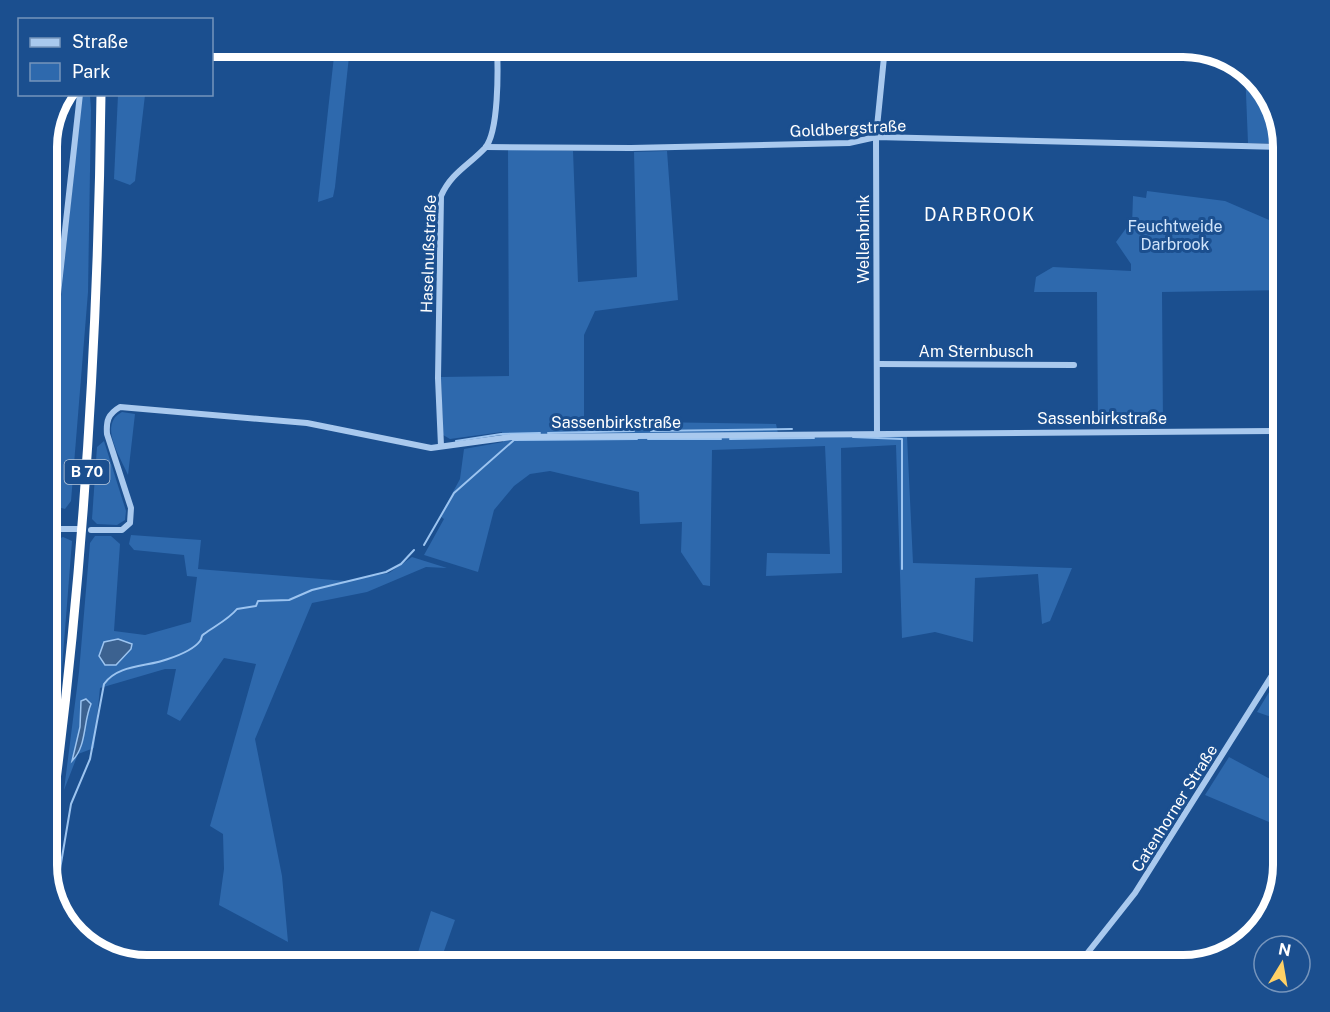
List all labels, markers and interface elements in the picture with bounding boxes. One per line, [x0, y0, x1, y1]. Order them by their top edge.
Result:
legend [18, 18, 213, 96]
text: Straße [72, 31, 128, 52]
text: Park [72, 61, 110, 82]
street label: Goldbergstraße [789, 116, 907, 141]
street label: Wellenbrink [854, 194, 873, 284]
street label: Haselnußstraße [417, 195, 440, 314]
district label: DARBROOK [924, 204, 1036, 225]
park label: Feuchtweide Darbrook [1127, 217, 1223, 254]
street label: Am Sternbusch [919, 342, 1033, 361]
street label: Sassenbirkstraße [1037, 409, 1167, 428]
street label: Sassenbirkstraße [551, 413, 681, 432]
road number: B 70 [64, 460, 110, 484]
street label: Catenhorner Straße [1128, 741, 1221, 875]
north arrow [1252, 934, 1312, 994]
text: N [1277, 939, 1293, 960]

